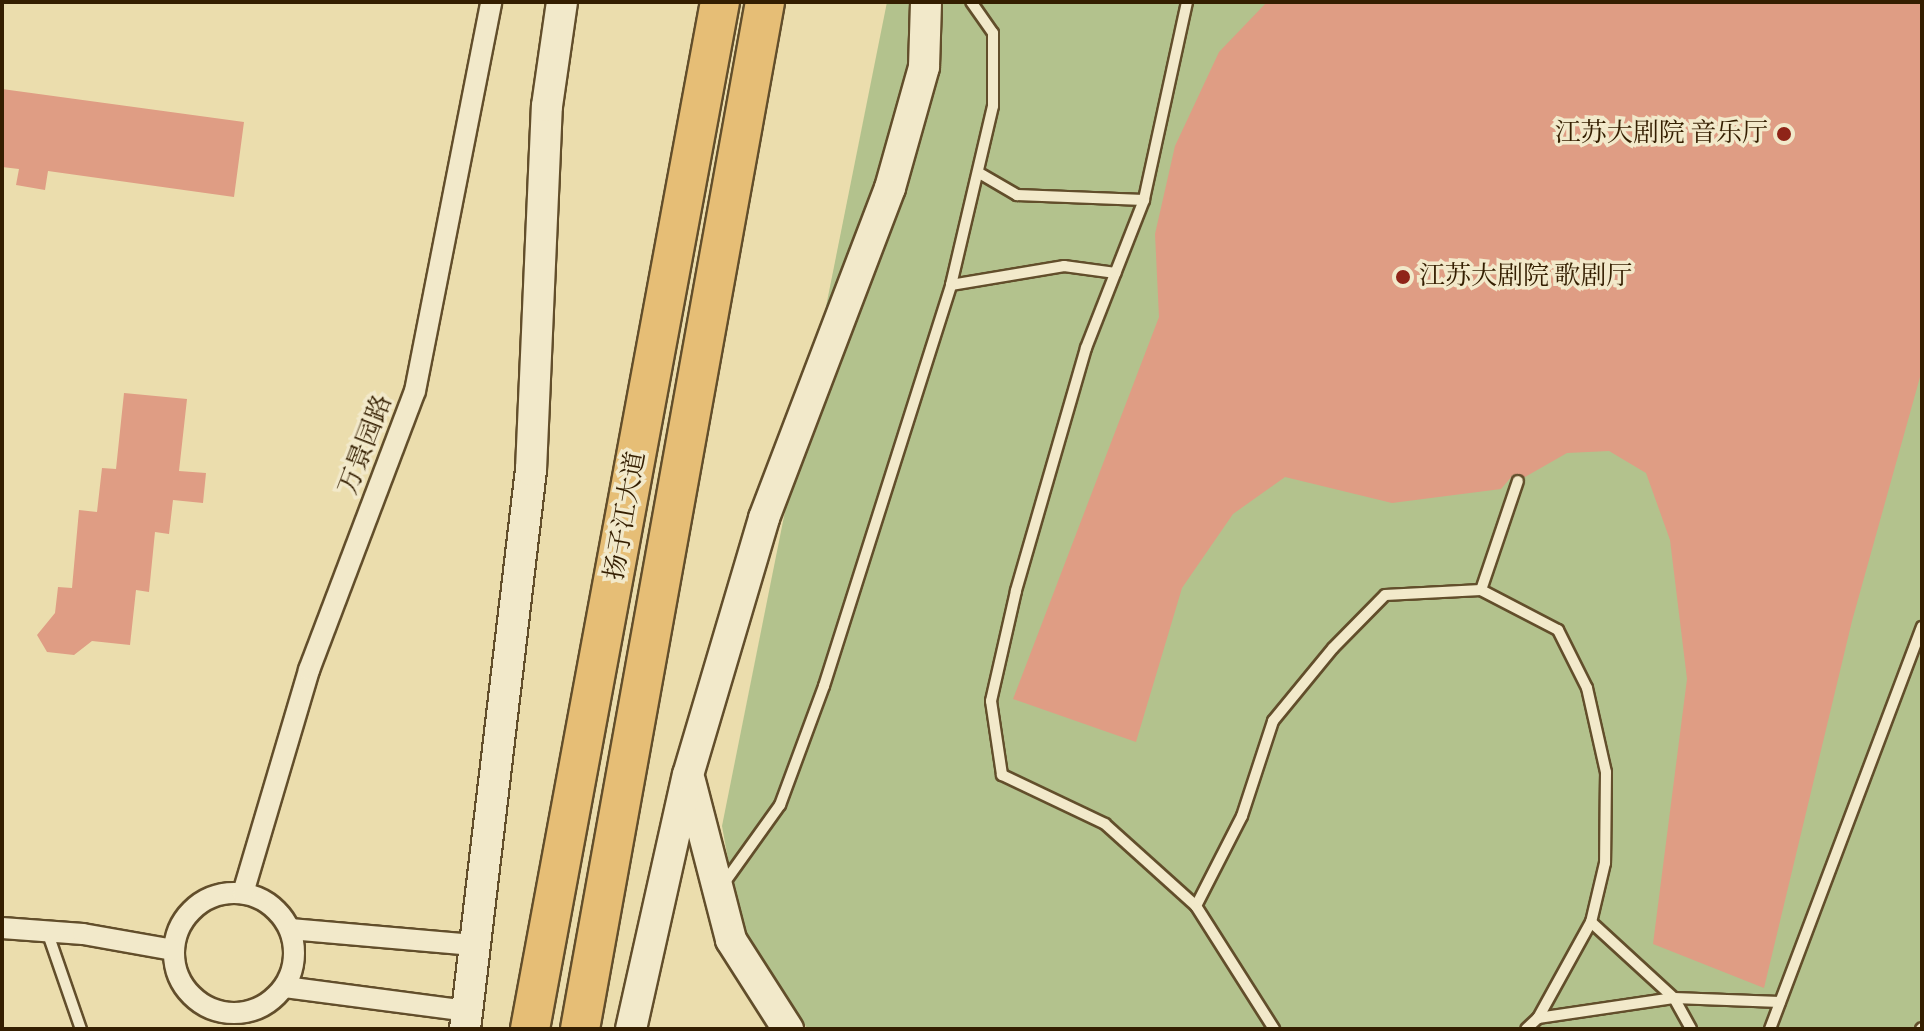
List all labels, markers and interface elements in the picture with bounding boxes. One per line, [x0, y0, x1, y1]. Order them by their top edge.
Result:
place label: 江苏大剧院 音乐厅 [1555, 118, 1768, 150]
marker: 江苏大剧院 音乐厅 [1775, 125, 1793, 143]
place label: 江苏大剧院 歌剧厅 [1419, 261, 1632, 293]
marker: 江苏大剧院 歌剧厅 [1394, 268, 1412, 286]
street label: 万景园路 [333, 391, 399, 499]
street label: 扬子江大道 [599, 449, 653, 583]

